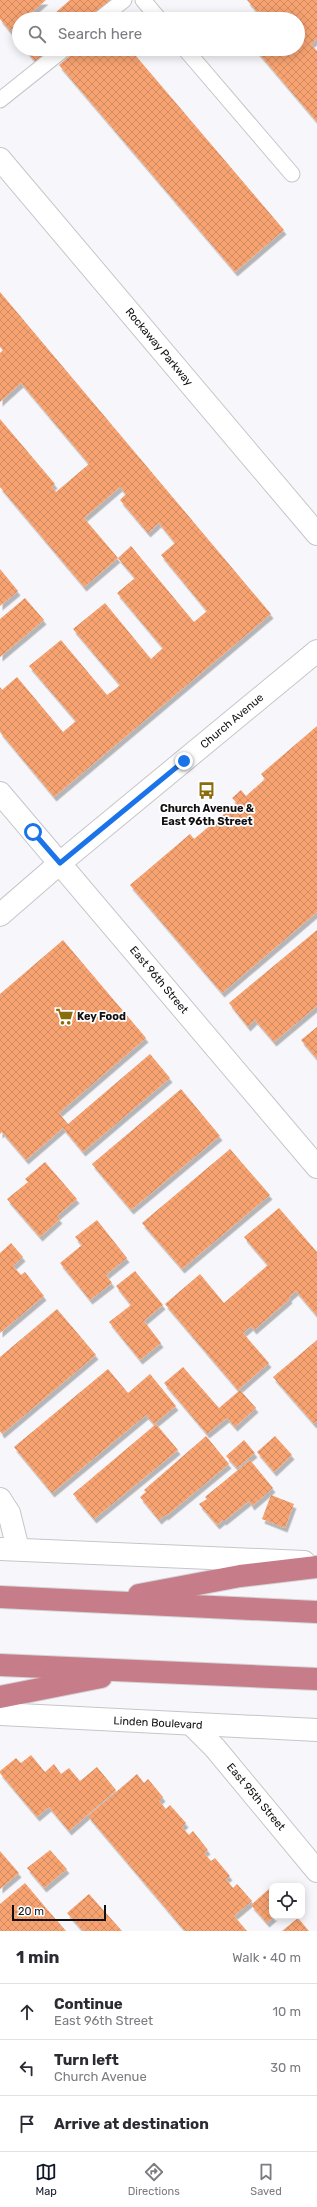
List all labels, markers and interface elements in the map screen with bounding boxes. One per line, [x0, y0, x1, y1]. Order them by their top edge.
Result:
search box [12, 12, 305, 56]
icon: search [26, 23, 48, 45]
text: Search here [58, 25, 142, 43]
street label: Rockaway Parkway [123, 305, 195, 389]
street label: Church Avenue [198, 691, 266, 751]
route end [175, 752, 193, 770]
bus stop icon: Church Avenue & East 96th Street [197, 780, 217, 800]
place label: Church Avenue & East 96th Street [160, 802, 254, 828]
route start [24, 823, 42, 841]
street label: East 96th Street [127, 944, 191, 1017]
supermarket icon: Key Food [54, 1006, 74, 1026]
place label: Key Food [77, 1010, 126, 1023]
street label: Linden Boulevard [113, 1714, 203, 1732]
street label: East 95th Street [224, 1761, 288, 1834]
map controls [269, 1883, 305, 1919]
button: locate [269, 1883, 305, 1919]
scale bar [12, 1903, 106, 1922]
text: 20 m [18, 1905, 44, 1918]
text: 1 min [16, 1947, 59, 1967]
text: Walk · 40 m [232, 1950, 301, 1965]
text: Continue [54, 1995, 123, 2013]
icon: ahead [16, 2001, 38, 2023]
text: 10 m [272, 2004, 301, 2019]
text: East 96th Street [54, 2013, 153, 2028]
text: Turn left [54, 2051, 119, 2069]
icon: left [16, 2057, 38, 2079]
text: 30 m [270, 2060, 301, 2075]
text: Church Avenue [54, 2069, 147, 2084]
icon: arrive [16, 2113, 38, 2135]
text: Arrive at destination [54, 2115, 209, 2133]
tab: Map [35, 2161, 57, 2198]
tab: Directions [128, 2161, 180, 2198]
tab: Saved [250, 2161, 282, 2198]

